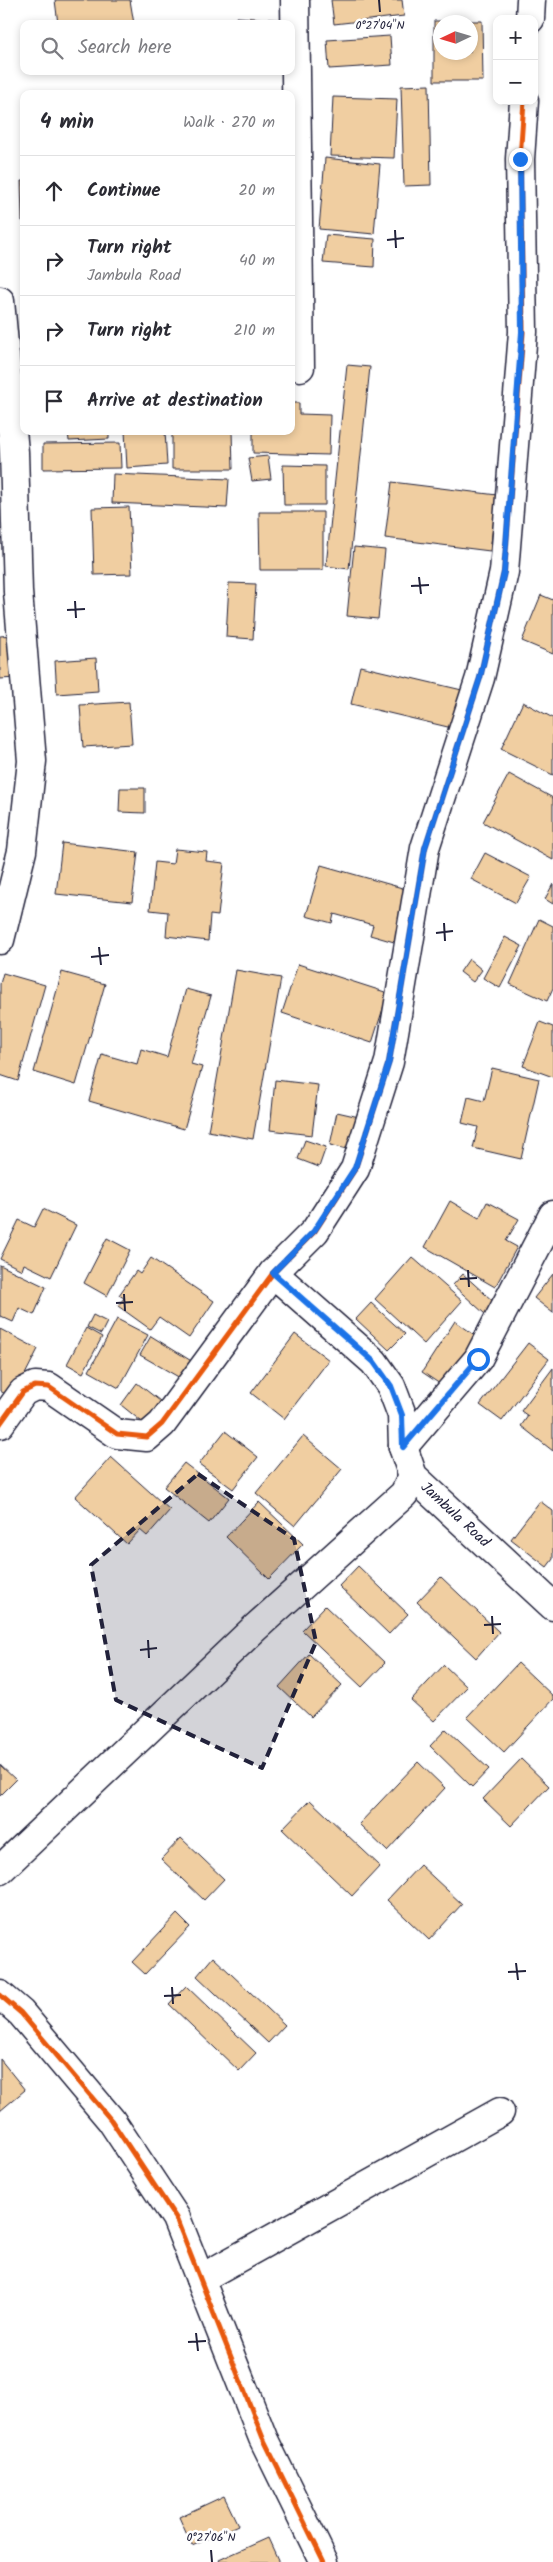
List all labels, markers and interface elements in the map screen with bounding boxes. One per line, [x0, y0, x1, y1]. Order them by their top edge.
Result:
north arrow [433, 15, 478, 60]
map controls [493, 15, 538, 105]
button: + [493, 15, 538, 60]
text: 0°27'04"N [355, 16, 405, 35]
search box [20, 20, 295, 75]
text: Search here [78, 33, 172, 63]
icon: search [38, 34, 66, 62]
button: − [493, 60, 538, 105]
text: 4 min [40, 106, 94, 139]
text: Walk · 270 m [183, 110, 275, 135]
route end [509, 148, 532, 171]
text: Continue [87, 176, 160, 206]
icon: ahead [40, 177, 68, 205]
text: 20 m [239, 178, 275, 203]
text: Turn right [87, 233, 172, 263]
icon: right [40, 247, 68, 275]
text: 40 m [239, 248, 275, 273]
text: Jambula Road [87, 263, 181, 288]
text: Turn right [87, 316, 172, 346]
icon: right [40, 317, 68, 345]
text: 210 m [234, 318, 275, 343]
text: Arrive at destination [87, 386, 263, 416]
icon: arrive [40, 387, 68, 415]
route start [467, 1348, 490, 1371]
street label: Jambula Road [415, 1476, 496, 1554]
text: 0°27'06"N [186, 2528, 236, 2547]

